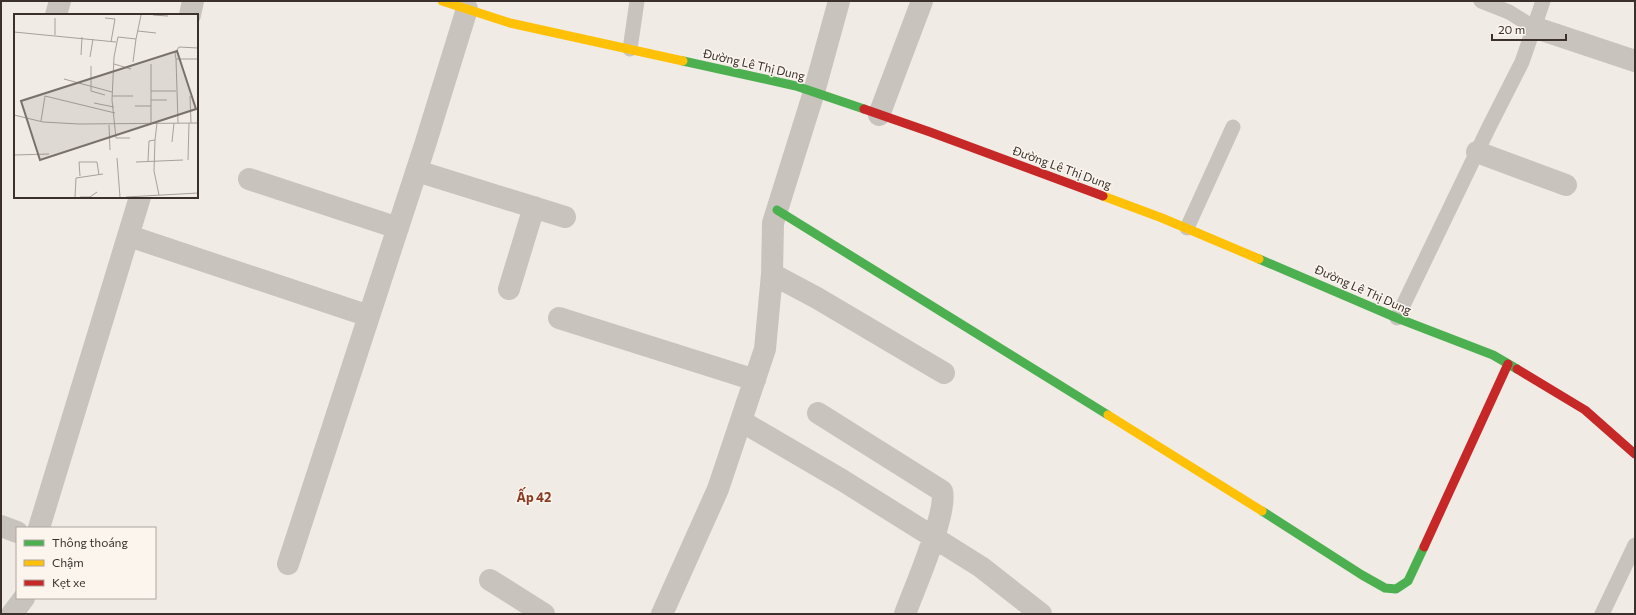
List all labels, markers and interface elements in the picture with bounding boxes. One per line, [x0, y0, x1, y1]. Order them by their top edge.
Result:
inset map [14, 14, 198, 198]
scale bar [1492, 16, 1566, 42]
text: 20 m [1498, 22, 1525, 36]
street label: Đường Lê Thị Dung [701, 45, 807, 83]
street label: Đường Lê Thị Dung [1010, 142, 1114, 192]
street label: Đường Lê Thị Dung [1312, 261, 1414, 317]
district label: Ấp 42 [517, 486, 551, 505]
legend [16, 527, 156, 599]
text: Thông thoáng [52, 535, 128, 549]
text: Chậm [52, 555, 84, 569]
text: Kẹt xe [52, 575, 86, 589]

